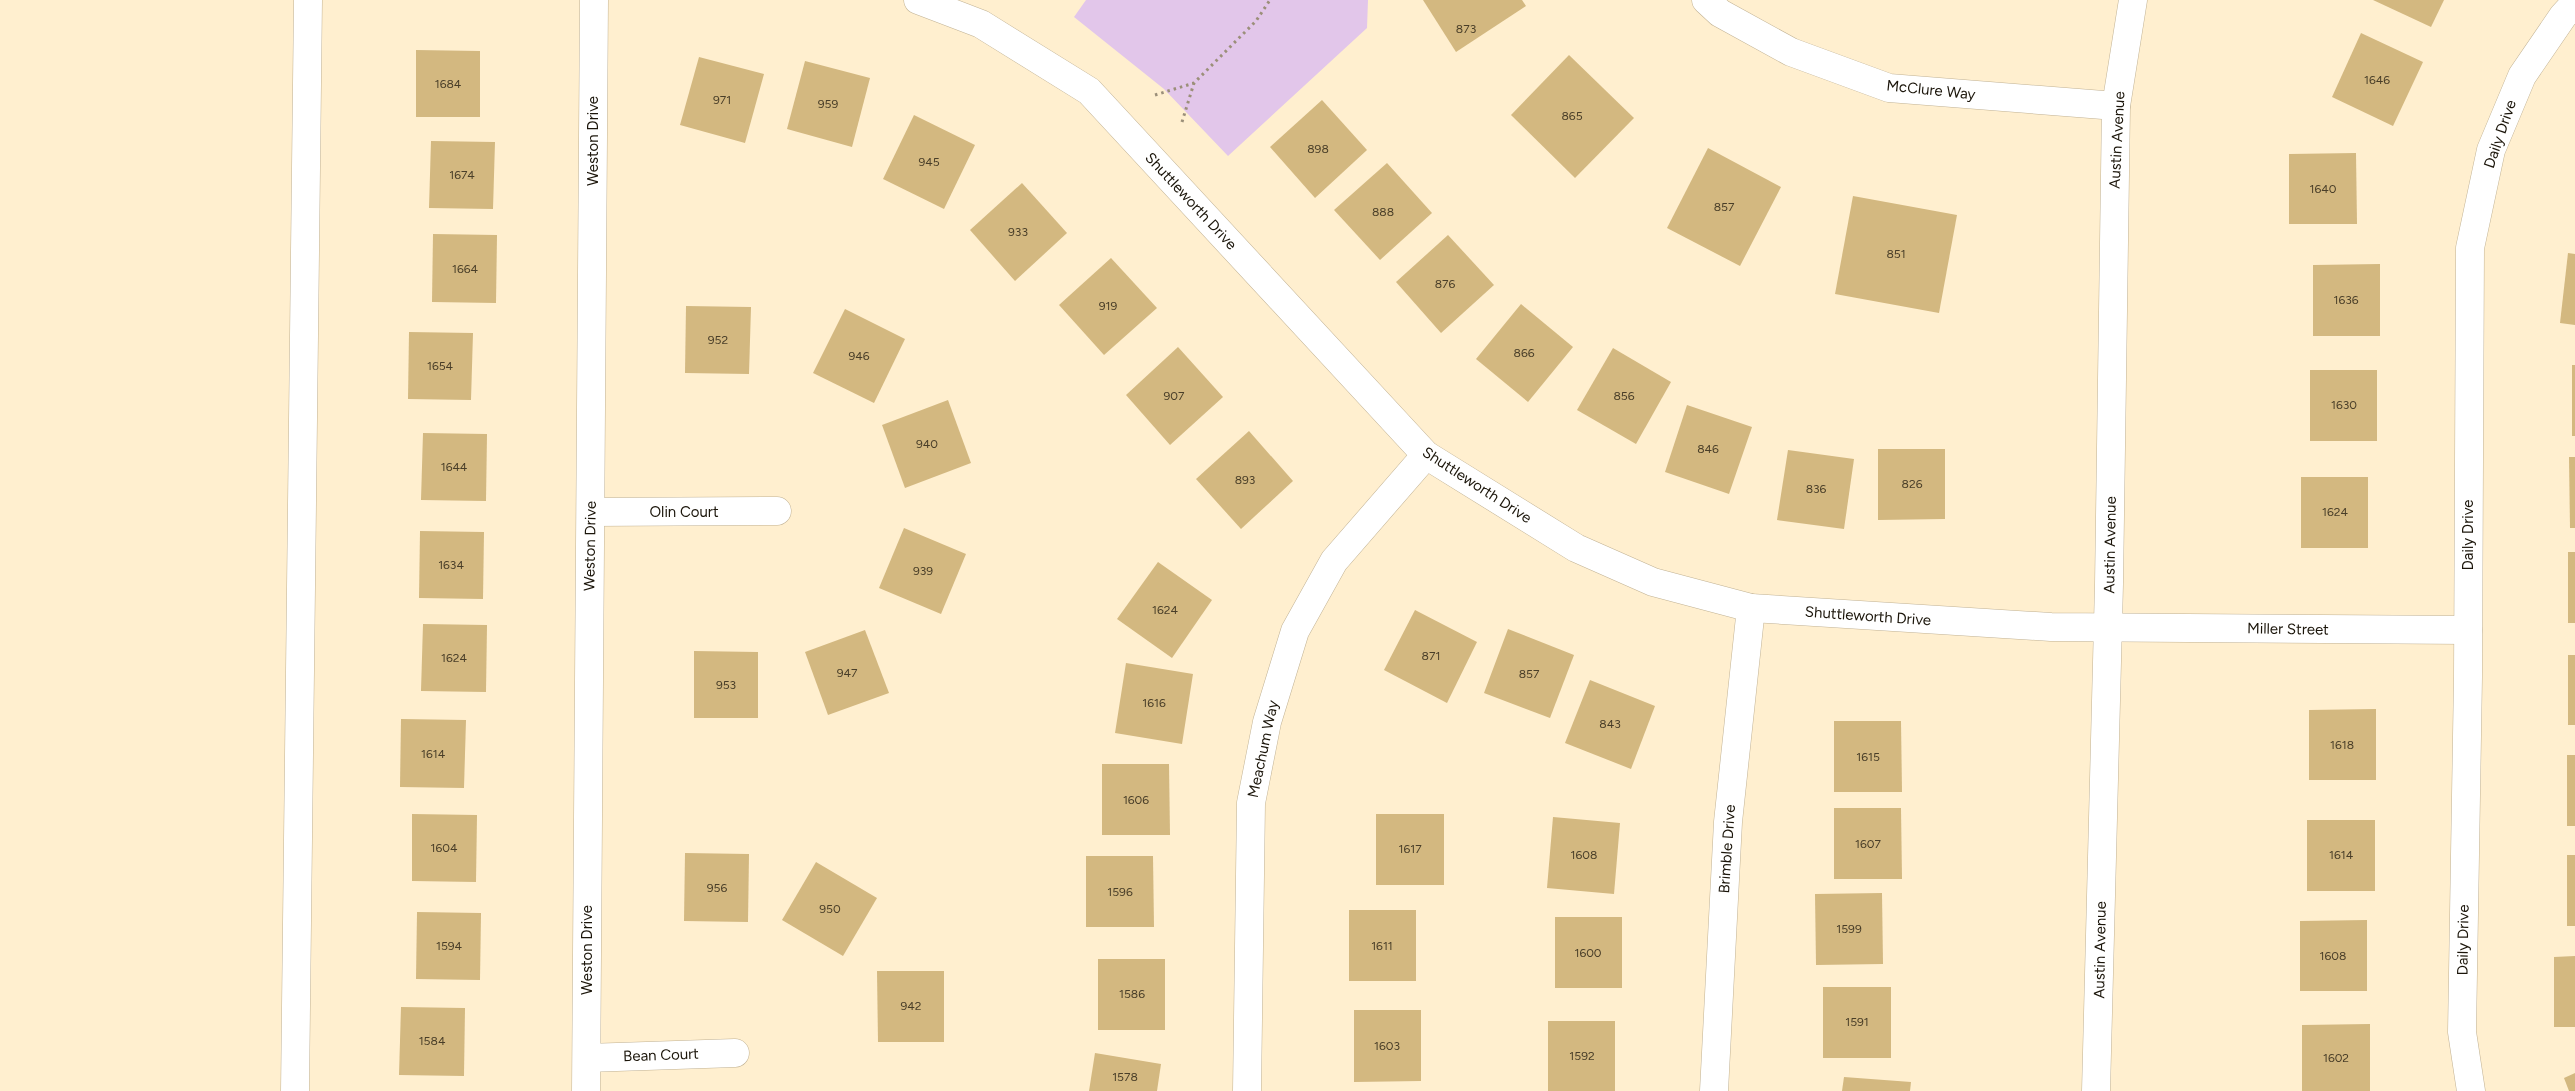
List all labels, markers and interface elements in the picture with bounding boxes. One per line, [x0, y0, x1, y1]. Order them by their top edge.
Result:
house number: 873 [1456, 22, 1476, 36]
house number: 1646 [2364, 73, 2390, 87]
street label: McClure Way [1886, 76, 1977, 104]
house number: 1684 [435, 77, 462, 91]
street label: Austin Avenue [2105, 91, 2129, 189]
house number: 971 [713, 93, 731, 107]
street label: Weston Drive [584, 96, 602, 186]
house number: 959 [818, 97, 838, 111]
street label: Daily Drive [2480, 97, 2520, 171]
house number: 865 [1561, 109, 1583, 123]
house number: 898 [1307, 142, 1329, 156]
street label: Shuttleworth Drive [1141, 149, 1241, 253]
house number: 945 [918, 155, 940, 169]
house number: 1674 [449, 168, 475, 182]
house number: 1640 [2310, 182, 2337, 196]
house number: 857 [1714, 200, 1735, 214]
house number: 888 [1372, 205, 1394, 219]
house number: 933 [1008, 225, 1028, 239]
house number: 851 [1886, 247, 1906, 261]
house number: 1664 [452, 262, 479, 276]
house number: 876 [1435, 277, 1456, 291]
house number: 1636 [2333, 293, 2359, 307]
house number: 919 [1099, 299, 1117, 313]
house number: 952 [708, 333, 728, 347]
house number: 866 [1514, 346, 1535, 360]
house number: 946 [848, 349, 870, 363]
house number: 1654 [427, 359, 454, 373]
house number: 907 [1164, 389, 1185, 403]
house number: 856 [1613, 389, 1635, 403]
house number: 1630 [2331, 398, 2357, 412]
house number: 940 [916, 437, 938, 451]
house number: 846 [1697, 442, 1719, 456]
street label: Shuttleworth Drive [1419, 443, 1535, 527]
house number: 1644 [441, 460, 468, 474]
house number: 893 [1235, 473, 1255, 487]
house number: 826 [1902, 477, 1923, 491]
house number: 836 [1806, 482, 1827, 496]
street label: Austin Avenue [2100, 496, 2120, 594]
street label: Daily Drive [2459, 499, 2477, 571]
street label: Weston Drive [580, 501, 600, 591]
street label: Olin Court [649, 503, 719, 521]
house number: 1624 [2322, 505, 2348, 519]
house number: 1634 [438, 558, 464, 572]
house number: 939 [913, 564, 933, 578]
house number: 1624 [1152, 603, 1178, 617]
street label: Shuttleworth Drive [1804, 603, 1932, 629]
street label: Miller Street [2247, 619, 2329, 639]
house number: 871 [1422, 649, 1440, 663]
house number: 1624 [441, 651, 467, 665]
house number: 947 [837, 666, 858, 680]
house number: 857 [1519, 667, 1540, 681]
house number: 953 [716, 678, 736, 692]
house number: 1616 [1142, 696, 1166, 710]
street label: Meachum Way [1244, 699, 1282, 799]
house number: 843 [1599, 717, 1621, 731]
house number: 1618 [2330, 738, 2354, 752]
house number: 1614 [421, 747, 446, 761]
house number: 1615 [1856, 750, 1880, 764]
house number: 1606 [1123, 793, 1149, 807]
street label: Brimble Drive [1715, 804, 1739, 894]
house number: 1607 [1855, 837, 1881, 851]
house number: 1604 [431, 841, 458, 855]
house number: 1617 [1398, 842, 1422, 856]
house number: 1608 [1571, 848, 1597, 862]
house number: 1614 [2329, 848, 2354, 862]
house number: 956 [707, 881, 727, 895]
house number: 1596 [1107, 885, 1133, 899]
street label: Austin Avenue [2090, 901, 2110, 999]
house number: 950 [819, 902, 841, 916]
street label: Daily Drive [2453, 904, 2473, 976]
street label: Weston Drive [578, 905, 596, 995]
house number: 1599 [1836, 922, 1862, 936]
house number: 1594 [436, 939, 463, 953]
house number: 1611 [1371, 939, 1393, 953]
house number: 1600 [1574, 946, 1602, 960]
house number: 1608 [2320, 949, 2346, 963]
house number: 1586 [1119, 987, 1145, 1001]
house number: 942 [901, 999, 921, 1013]
house number: 1591 [1845, 1015, 1869, 1029]
house number: 1584 [419, 1034, 446, 1048]
house number: 1603 [1374, 1039, 1400, 1053]
street label: Bean Court [623, 1045, 699, 1065]
house number: 1592 [1569, 1049, 1595, 1063]
house number: 1602 [2323, 1051, 2349, 1065]
house number: 1578 [1112, 1070, 1138, 1084]

